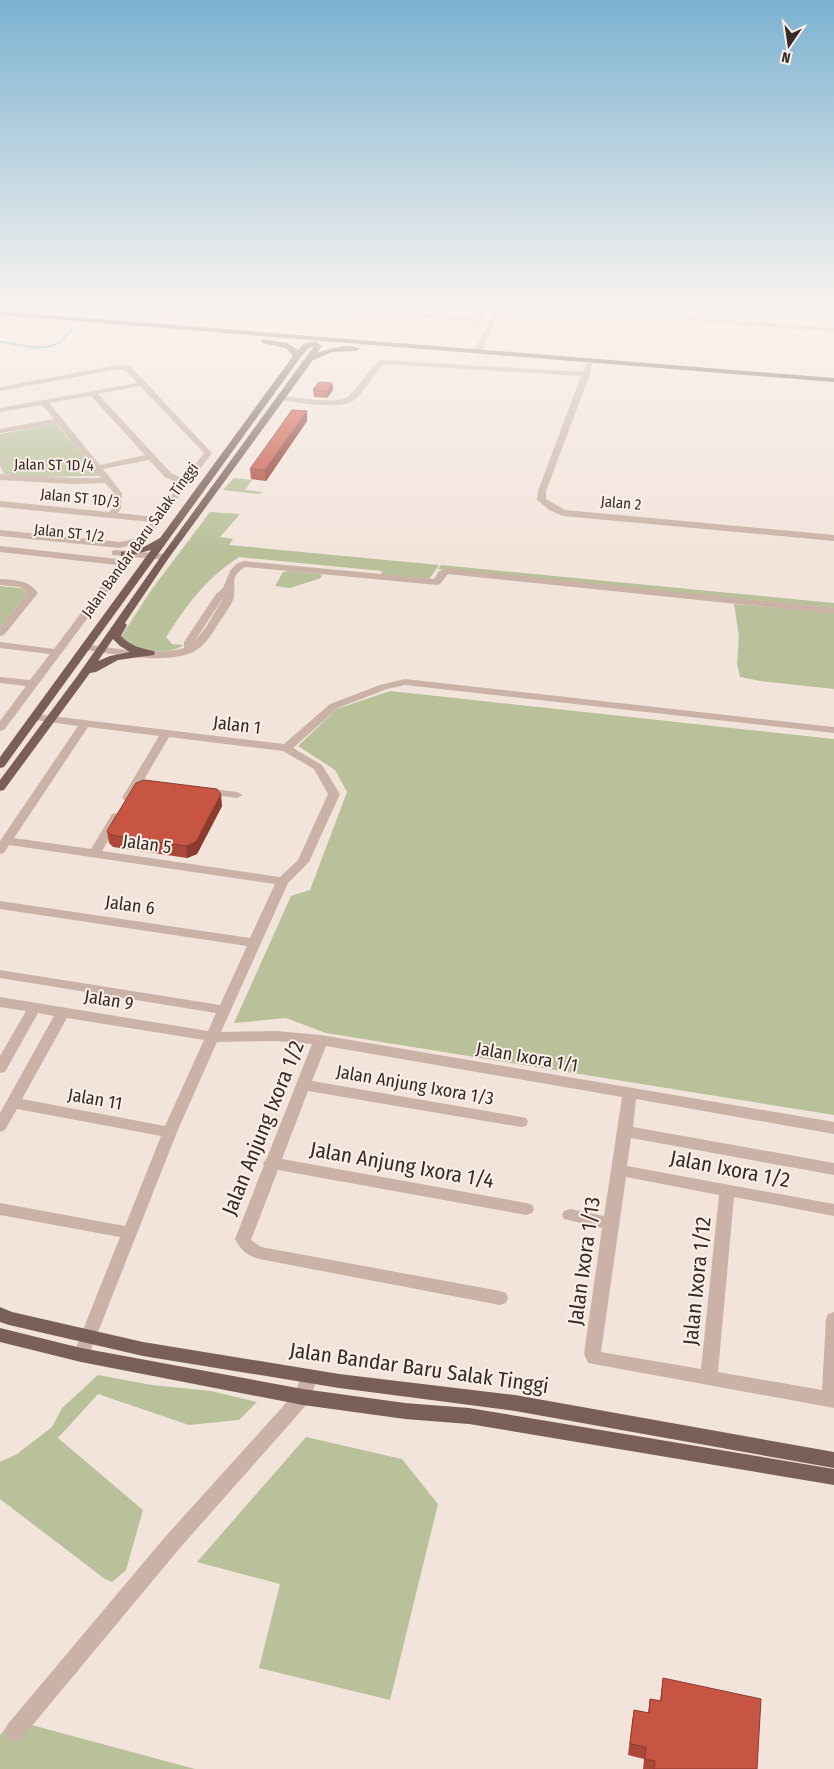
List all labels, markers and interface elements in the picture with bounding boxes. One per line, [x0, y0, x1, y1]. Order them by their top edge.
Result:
north arrow [764, 20, 814, 70]
text: N [780, 48, 792, 66]
street label: Jalan ST 1D/4 [14, 455, 94, 475]
street label: Jalan Bandar Baru Salak Tinggi [78, 459, 202, 621]
street label: Jalan ST 1D/3 [40, 485, 121, 511]
street label: Jalan 2 [600, 492, 642, 514]
street label: Jalan ST 1/2 [33, 520, 105, 546]
street label: Jalan 1 [212, 711, 262, 739]
street label: Jalan 5 [121, 830, 173, 858]
street label: Jalan 6 [104, 891, 156, 919]
street label: Jalan 9 [83, 985, 135, 1015]
street label: Jalan Anjung Ixora 1/2 [216, 1037, 310, 1219]
street label: Jalan Ixora 1/1 [474, 1037, 580, 1077]
street label: Jalan Anjung Ixora 1/3 [335, 1060, 495, 1110]
street label: Jalan 11 [66, 1083, 124, 1115]
street label: Jalan Anjung Ixora 1/4 [308, 1136, 496, 1194]
street label: Jalan Ixora 1/2 [668, 1145, 792, 1193]
street label: Jalan Ixora 1/13 [562, 1195, 606, 1327]
street label: Jalan Ixora 1/12 [677, 1215, 717, 1347]
street label: Jalan Bandar Baru Salak Tinggi [288, 1337, 550, 1399]

